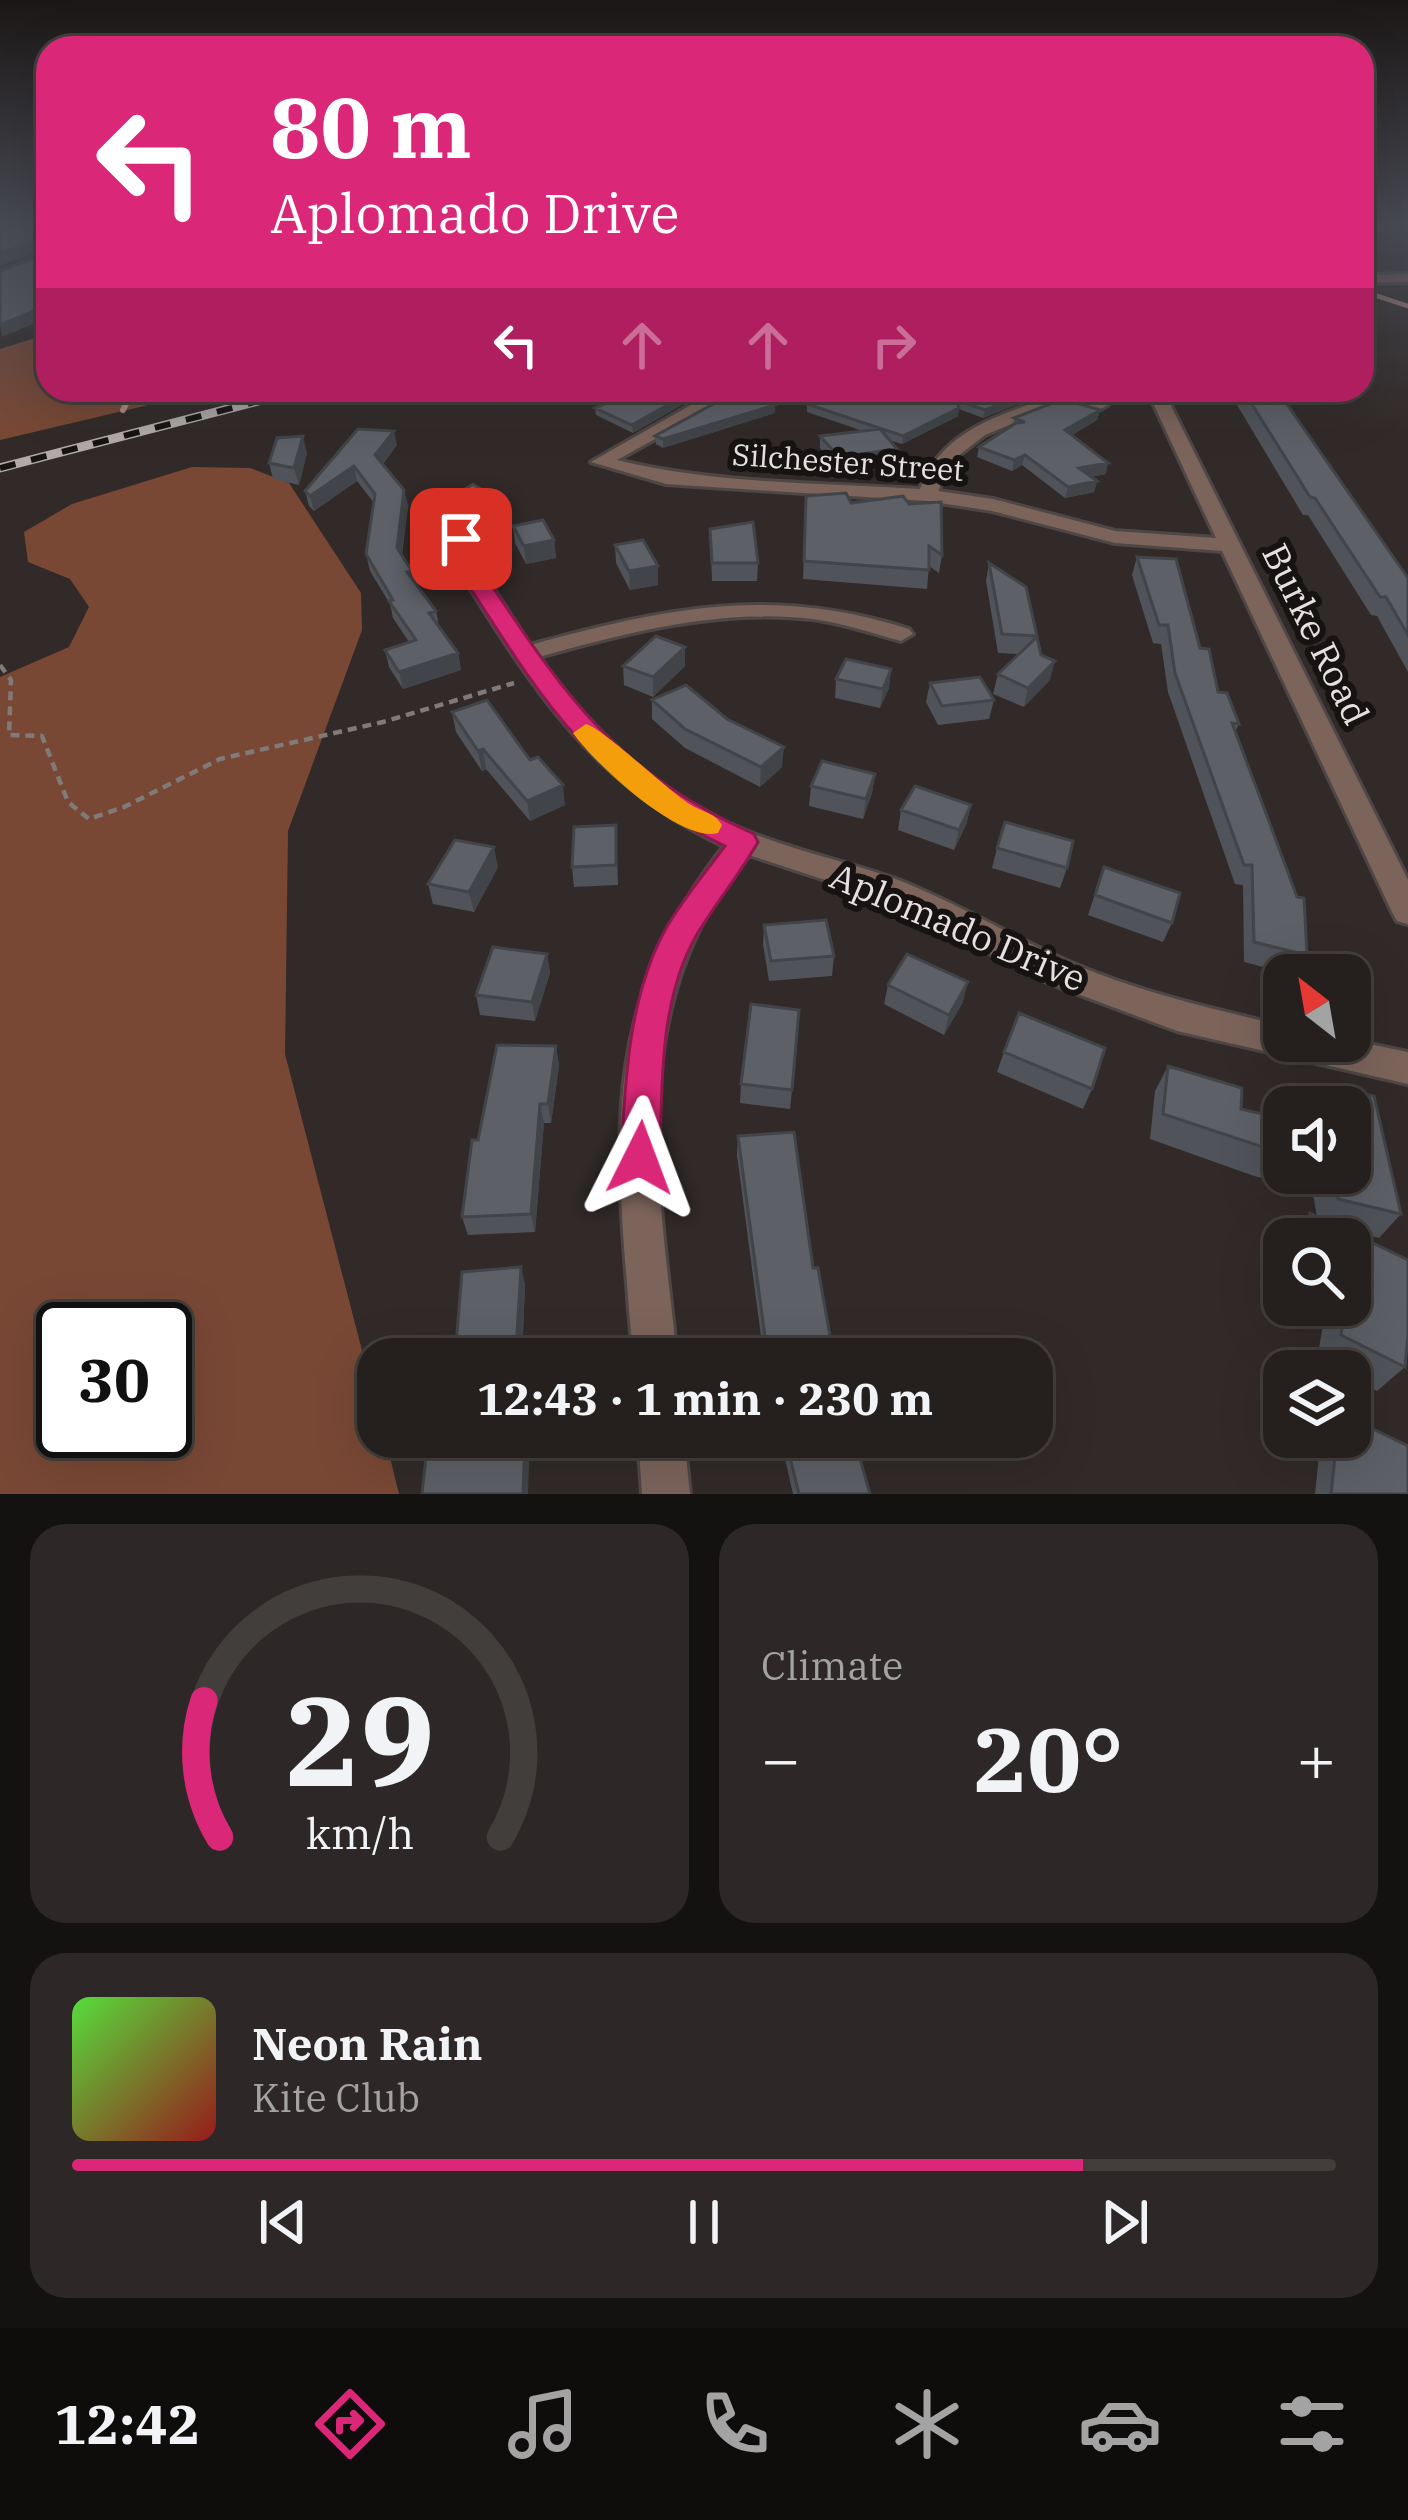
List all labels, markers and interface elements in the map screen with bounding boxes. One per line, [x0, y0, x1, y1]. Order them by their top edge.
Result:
text: 80 m [270, 72, 472, 181]
icon: left [72, 84, 228, 240]
text: Aplomado Drive [270, 178, 679, 248]
icon: left [483, 312, 549, 378]
icon: ahead [609, 312, 675, 378]
icon: ahead [735, 312, 801, 378]
icon: right [861, 312, 927, 378]
street label: Silchester Street [731, 434, 965, 489]
pin [410, 488, 512, 590]
icon: arrive [428, 506, 494, 572]
street label: Burke Road [1252, 535, 1381, 732]
street label: Aplomado Drive [823, 852, 1093, 1001]
north arrow [1263, 954, 1371, 1062]
map controls [1263, 954, 1371, 1458]
button: sound [1263, 1086, 1371, 1194]
position arrow [577, 1095, 703, 1221]
button: search [1263, 1218, 1371, 1326]
speed limit sign: 30 [36, 1302, 192, 1458]
button: layers [1263, 1350, 1371, 1458]
text: 12:43 · 1 min · 230 m [477, 1369, 933, 1427]
text: Climate [761, 1640, 903, 1691]
text: 29 [285, 1658, 434, 1820]
text: 20° [973, 1700, 1124, 1817]
text: − [761, 1715, 801, 1801]
text: + [1296, 1715, 1336, 1801]
text: km/h [305, 1804, 414, 1860]
text: Neon Rain [252, 2014, 482, 2072]
text: Kite Club [252, 2072, 420, 2123]
icon: previous [250, 2189, 316, 2255]
icon: pause [671, 2189, 737, 2255]
icon: next [1092, 2189, 1158, 2255]
icon: directions [308, 2382, 392, 2466]
icon: music [501, 2382, 585, 2466]
icon: phone [693, 2382, 777, 2466]
icon: climate [885, 2382, 969, 2466]
icon: car [1078, 2382, 1162, 2466]
icon: filters [1270, 2382, 1354, 2466]
text: 12:42 [54, 2389, 200, 2459]

